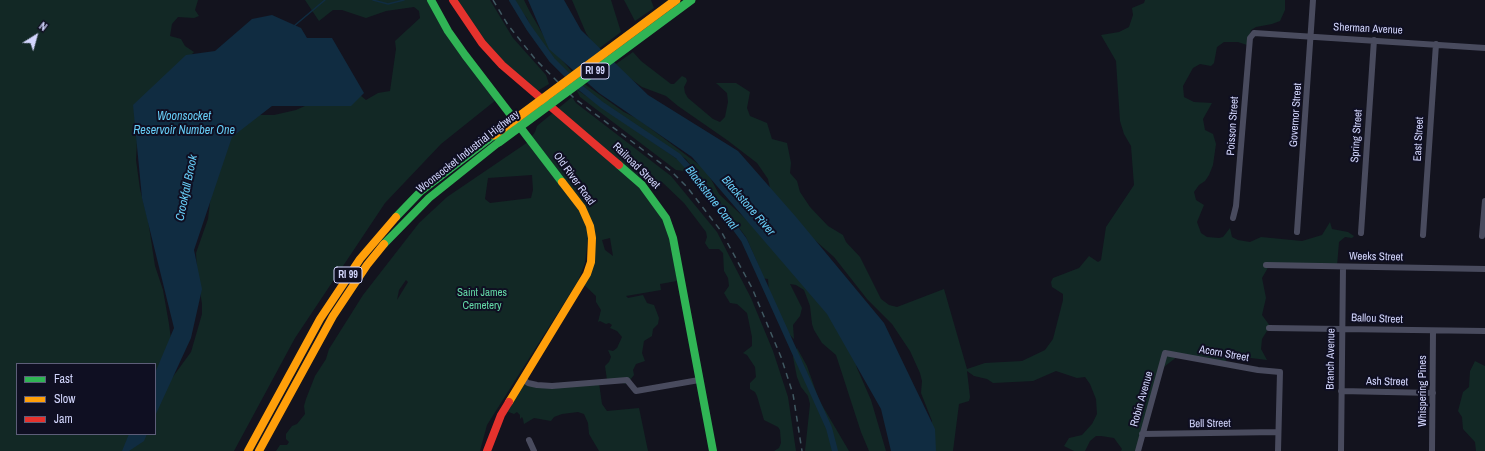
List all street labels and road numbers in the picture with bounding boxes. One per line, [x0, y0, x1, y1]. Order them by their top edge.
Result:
street label: Sherman Avenue [1333, 21, 1403, 37]
road number: RI 99 [581, 63, 609, 79]
street label: Governor Street [1287, 83, 1305, 147]
street label: Poisson Street [1224, 96, 1242, 156]
street label: Woonsocket Industrial Highway [414, 108, 522, 196]
street label: Spring Street [1349, 109, 1365, 163]
street label: East Street [1411, 116, 1427, 162]
street label: Railroad Street [610, 140, 662, 192]
street label: Old River Road [550, 150, 598, 208]
street label: Weeks Street [1349, 250, 1403, 264]
road number: RI 99 [334, 267, 362, 283]
street label: Ballou Street [1351, 312, 1403, 326]
street label: Branch Avenue [1324, 328, 1338, 390]
street label: Acorn Street [1198, 343, 1250, 365]
street label: Whispering Pines [1416, 355, 1430, 427]
street label: Robin Avenue [1128, 370, 1156, 428]
street label: Ash Street [1366, 375, 1408, 389]
street label: Bell Street [1189, 417, 1231, 431]

